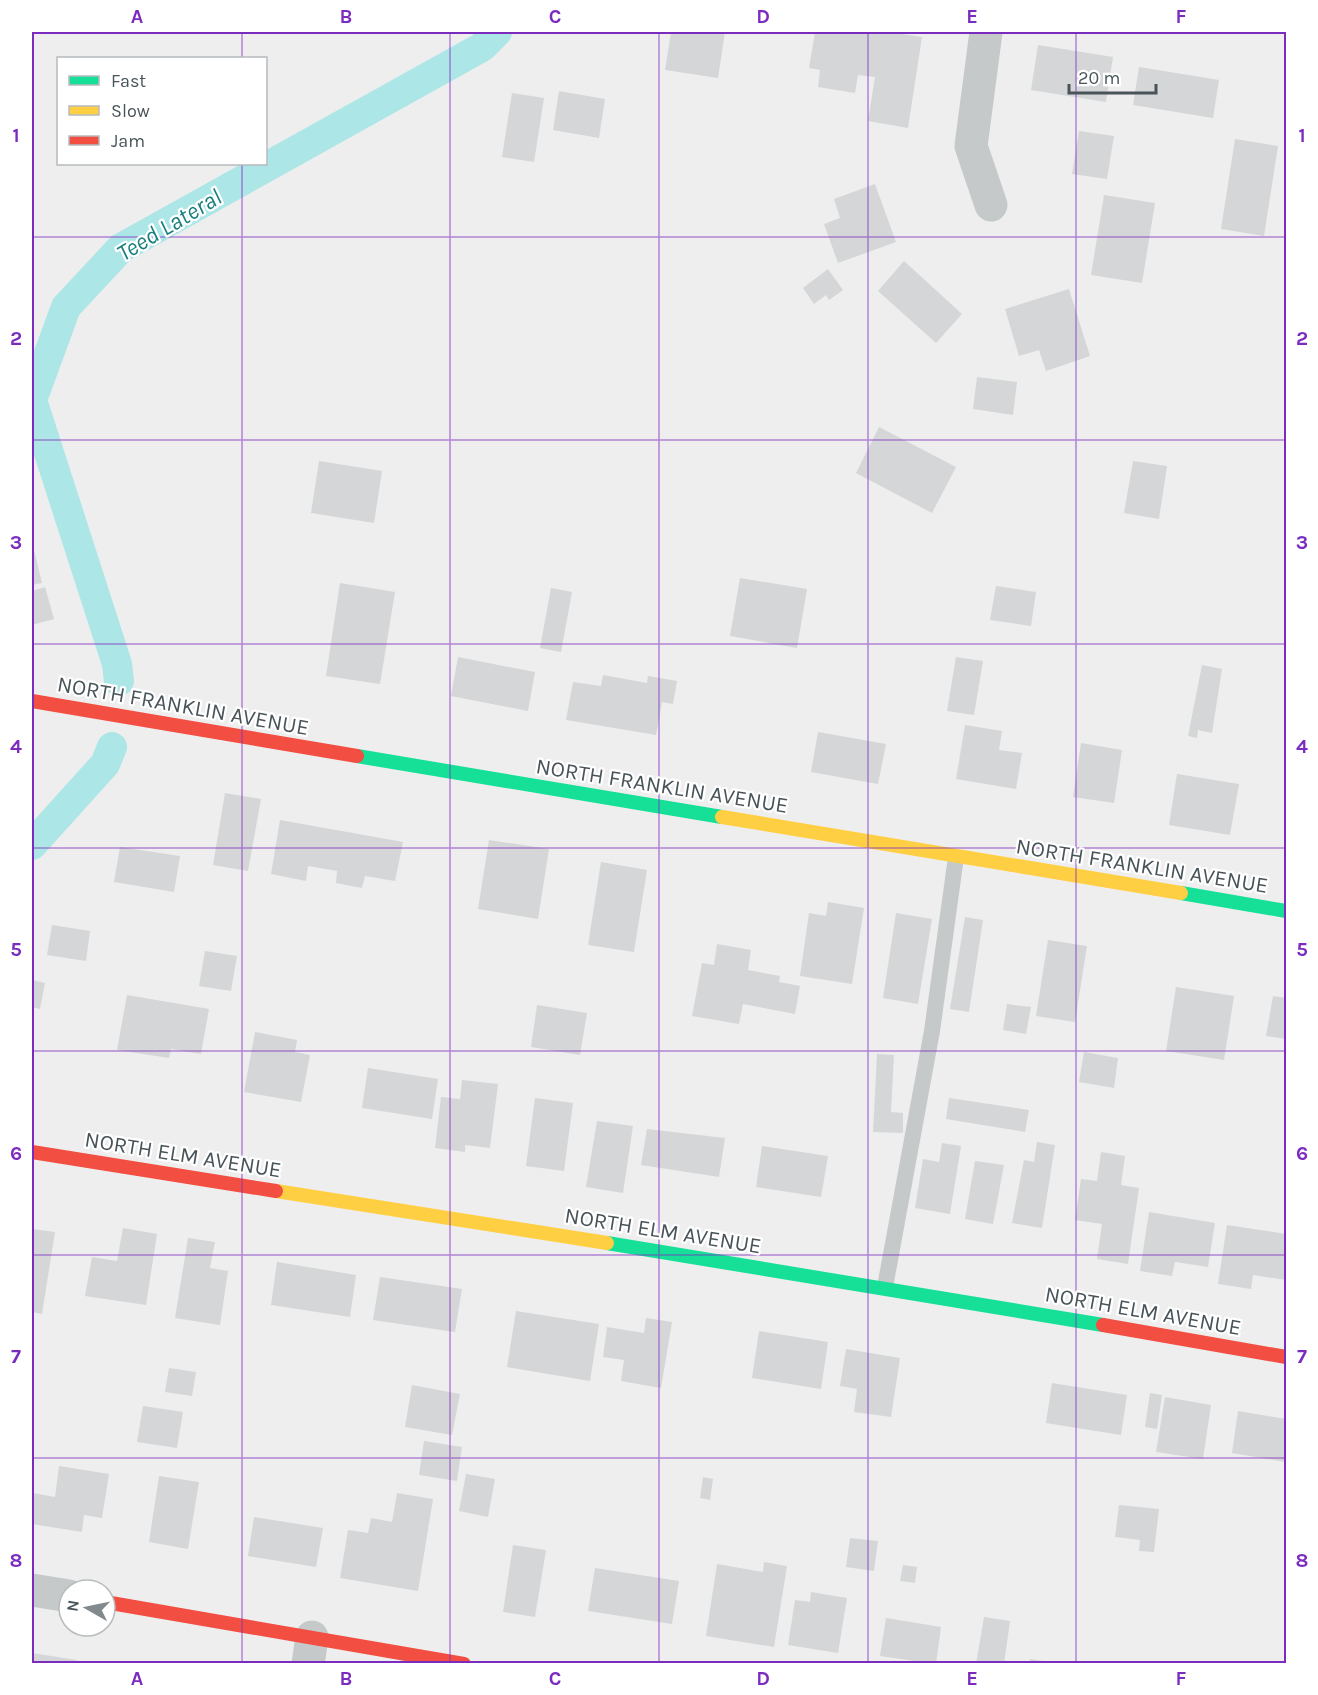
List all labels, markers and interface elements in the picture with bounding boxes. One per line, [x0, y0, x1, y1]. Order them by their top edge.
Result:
text: A [131, 5, 144, 28]
text: B [340, 5, 352, 28]
text: C [549, 5, 561, 28]
text: D [756, 5, 770, 28]
text: E [966, 5, 978, 28]
text: F [1176, 5, 1187, 28]
legend [57, 57, 267, 165]
scale bar [1069, 57, 1156, 95]
text: 20 m [1078, 67, 1120, 89]
text: Fast [111, 70, 146, 92]
text: Slow [111, 100, 150, 122]
text: 1 [12, 124, 20, 147]
text: 1 [1298, 124, 1306, 147]
text: Jam [111, 130, 145, 152]
water label: Teed Lateral [112, 183, 226, 267]
text: 2 [10, 327, 22, 350]
text: 2 [1296, 327, 1308, 350]
text: 3 [10, 531, 22, 554]
text: 3 [1296, 531, 1308, 554]
street label: NORTH FRANKLIN AVENUE [55, 671, 311, 741]
text: 4 [10, 735, 22, 758]
text: 4 [1296, 735, 1308, 758]
street label: NORTH FRANKLIN AVENUE [534, 753, 790, 819]
street label: NORTH FRANKLIN AVENUE [1014, 833, 1270, 899]
text: 5 [10, 938, 22, 961]
text: 5 [1296, 938, 1308, 961]
street label: NORTH ELM AVENUE [83, 1127, 283, 1183]
text: 6 [10, 1142, 22, 1165]
text: 6 [1296, 1142, 1308, 1165]
street label: NORTH ELM AVENUE [563, 1203, 763, 1259]
street label: NORTH ELM AVENUE [1043, 1281, 1243, 1341]
text: 7 [11, 1345, 21, 1368]
text: 7 [1297, 1345, 1307, 1368]
text: 8 [10, 1549, 22, 1572]
text: 8 [1296, 1549, 1308, 1572]
north arrow [57, 1578, 117, 1638]
text: N [62, 1599, 83, 1613]
text: A [131, 1667, 144, 1690]
text: B [340, 1667, 352, 1690]
text: C [549, 1667, 561, 1690]
text: D [756, 1667, 770, 1690]
text: E [966, 1667, 978, 1690]
text: F [1176, 1667, 1187, 1690]

